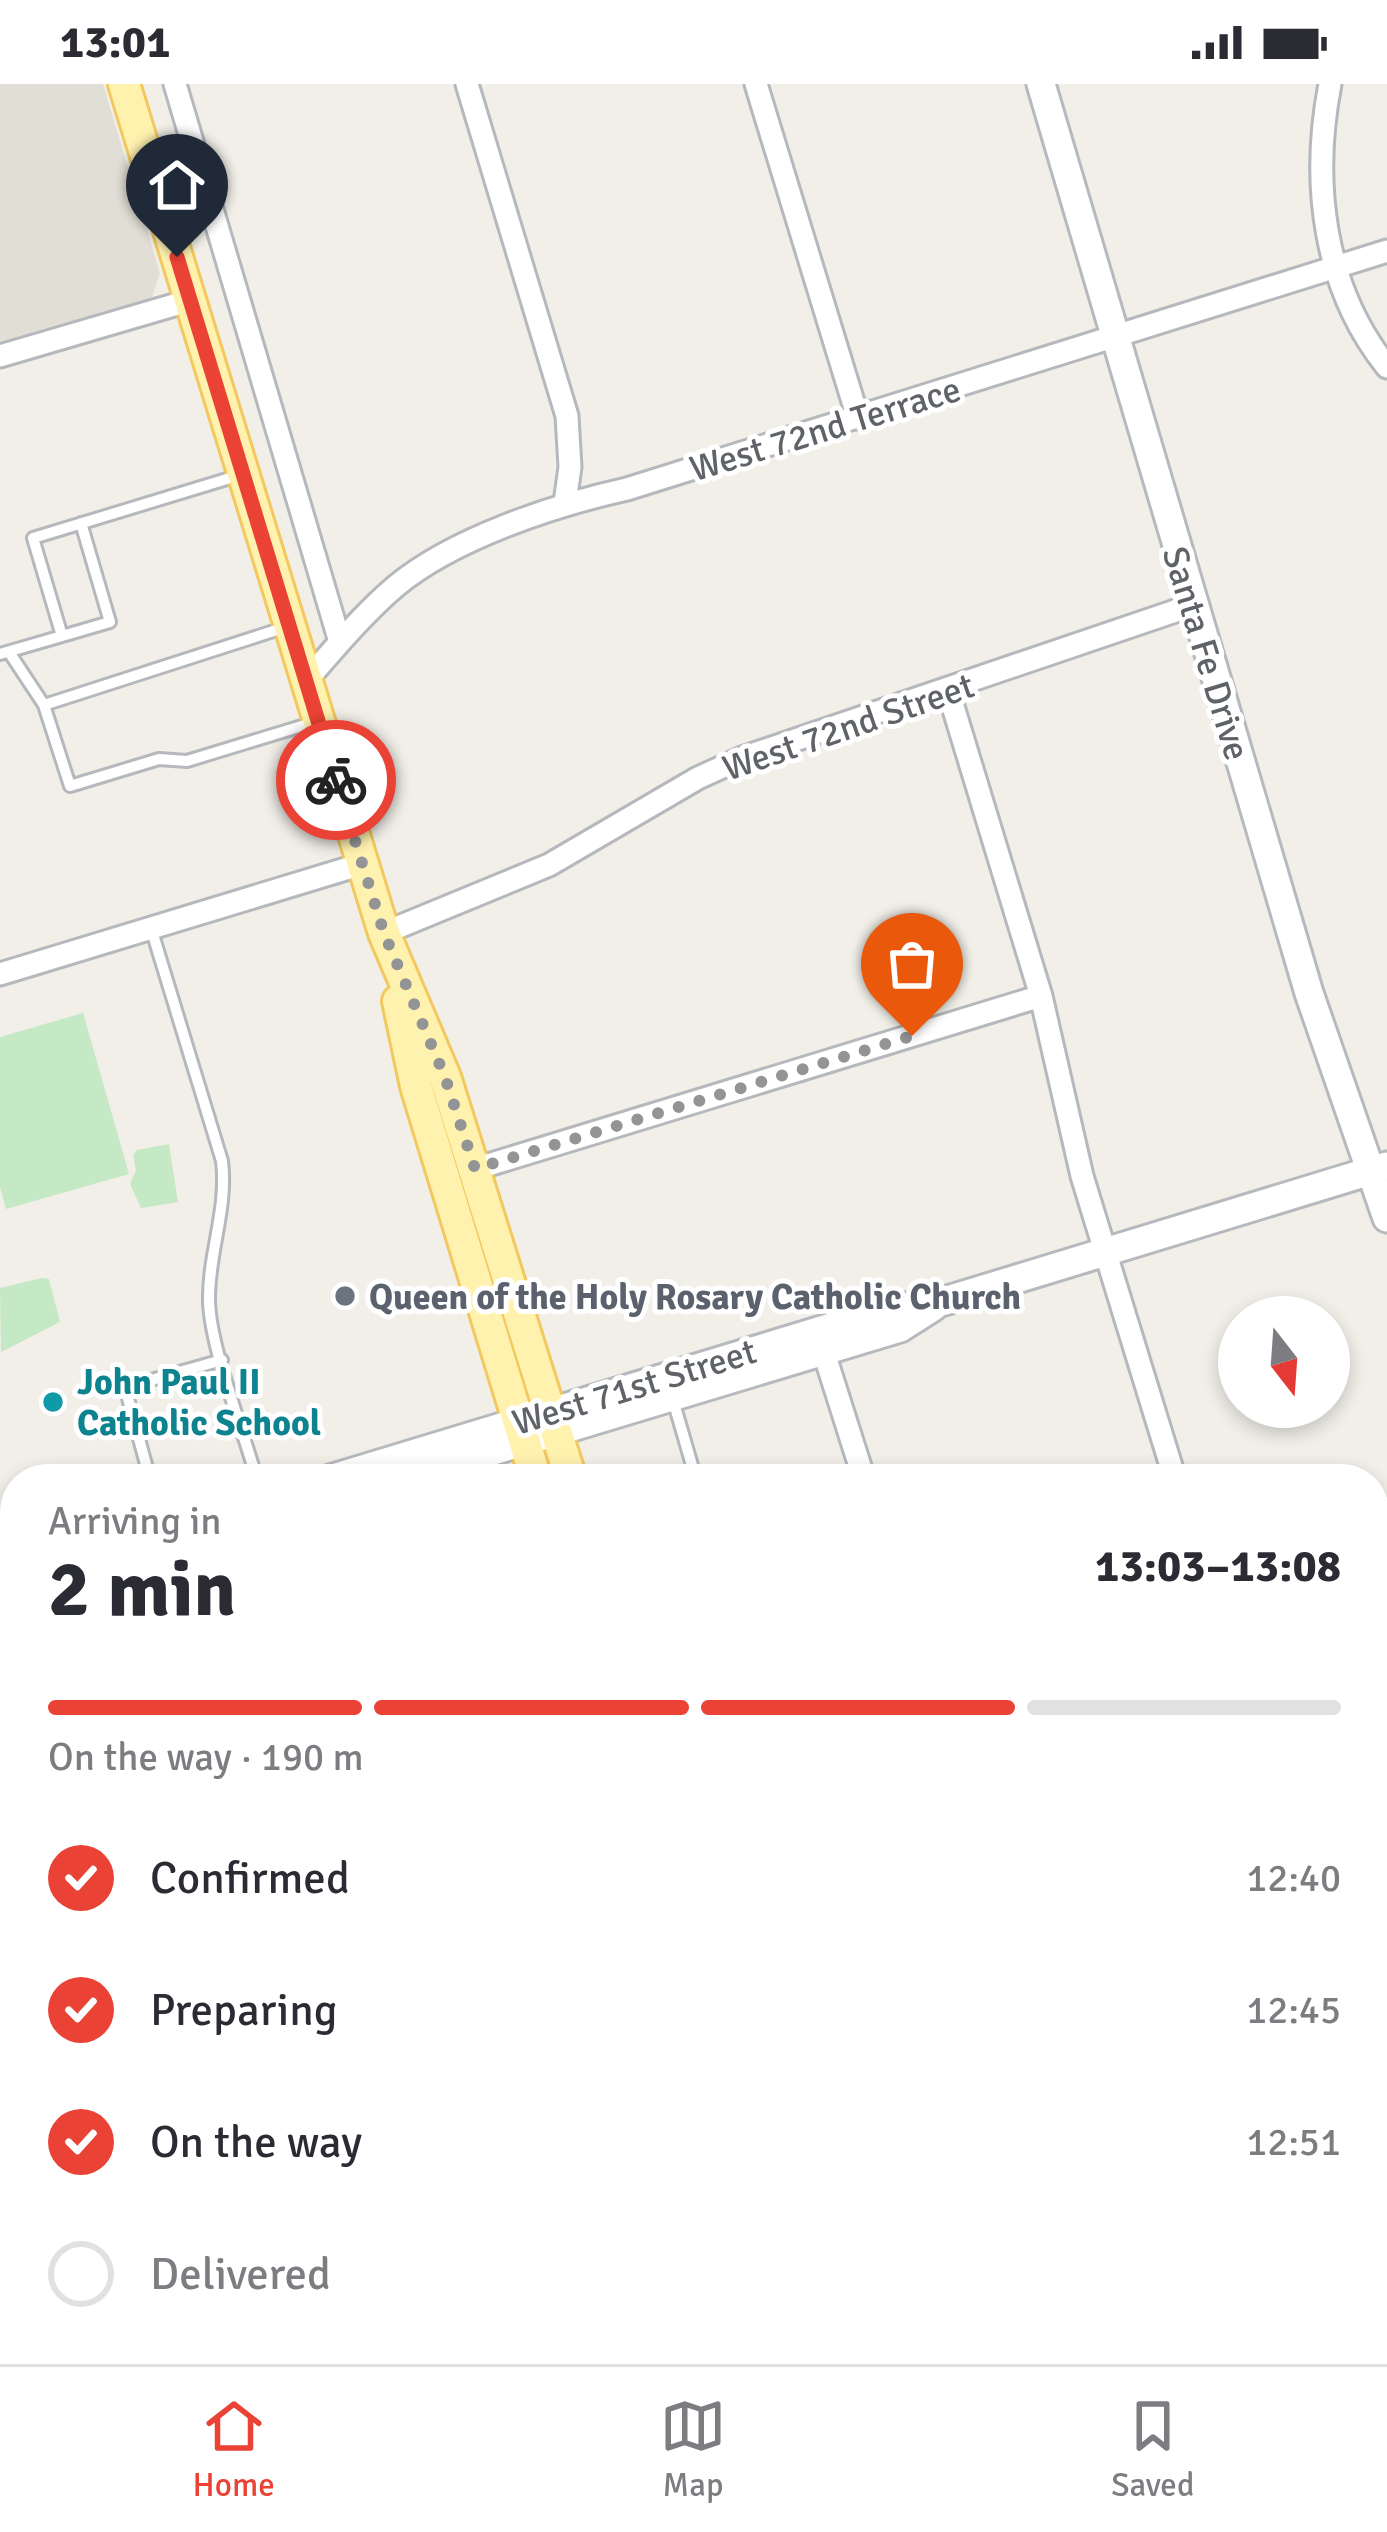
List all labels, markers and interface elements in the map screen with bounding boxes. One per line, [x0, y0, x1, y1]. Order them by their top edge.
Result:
text: 13:01 [60, 15, 170, 70]
pin [126, 134, 228, 257]
icon: home [144, 152, 210, 218]
street label: West 72nd Terrace [685, 367, 966, 492]
street label: Santa Fe Drive [1152, 541, 1259, 766]
street label: West 72nd Street [717, 663, 980, 791]
courier [276, 720, 396, 840]
icon: bike [303, 747, 369, 813]
pin [861, 913, 963, 1036]
icon: bag [879, 931, 945, 997]
place label: Queen of the Holy Rosary Catholic Church [369, 1275, 1021, 1320]
marker: Queen of the Holy Rosary Catholic Church [332, 1283, 358, 1309]
north arrow [1218, 1296, 1350, 1428]
map controls [1218, 1296, 1350, 1428]
street label: West 71st Street [507, 1329, 762, 1446]
place label: John Paul II Catholic School [77, 1360, 321, 1446]
marker: John Paul II Catholic School [40, 1389, 66, 1415]
text: Arriving in [48, 1497, 222, 1545]
text: 13:03–13:08 [1095, 1539, 1341, 1594]
text: 2 min [48, 1542, 236, 1638]
text: On the way · 190 m [48, 1733, 364, 1781]
icon: check [48, 1845, 114, 1911]
text: Confirmed [150, 1851, 350, 1906]
text: 12:40 [1246, 1854, 1341, 1902]
icon: check [48, 1977, 114, 2043]
text: Preparing [150, 1983, 338, 2038]
text: 12:45 [1246, 1986, 1341, 2034]
icon: check [48, 2109, 114, 2175]
text: On the way [150, 2115, 362, 2170]
text: 12:51 [1246, 2118, 1341, 2166]
text: Delivered [150, 2247, 331, 2302]
tab: Home [193, 2393, 275, 2506]
tab: Map [660, 2393, 726, 2506]
tab: Saved [1111, 2393, 1194, 2506]

